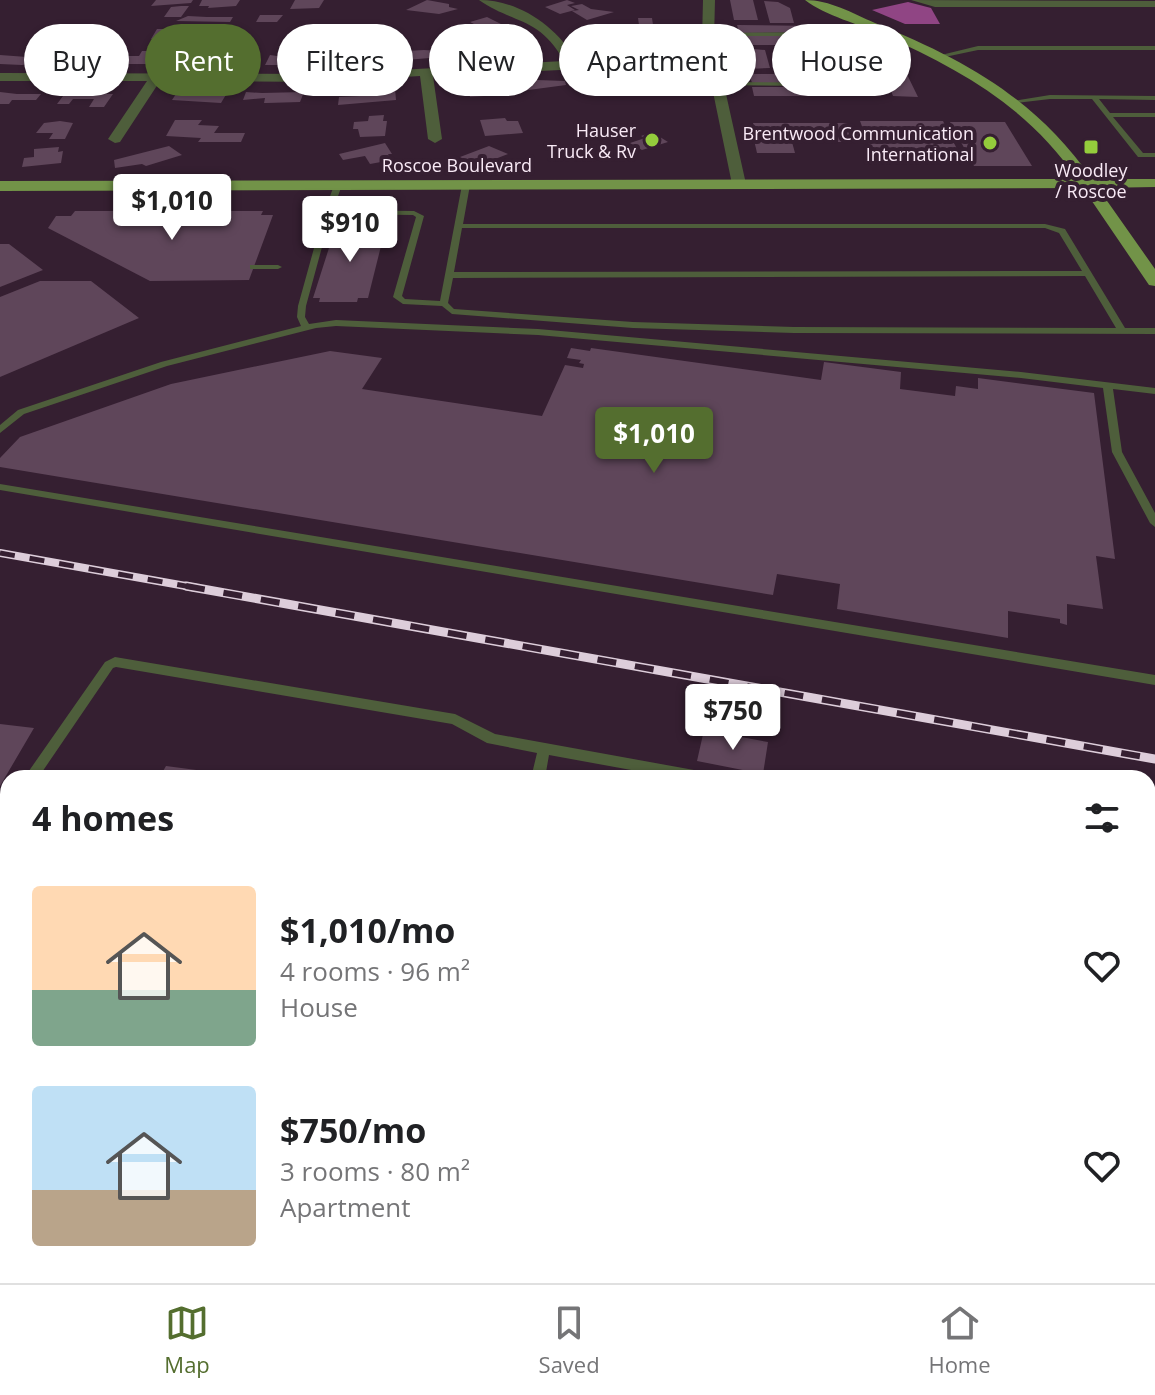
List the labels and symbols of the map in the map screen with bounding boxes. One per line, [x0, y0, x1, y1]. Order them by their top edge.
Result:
place label: Hauser Truck & Rv [547, 118, 637, 163]
place label: Brentwood Communication International [743, 121, 974, 166]
marker: Hauser Truck & Rv [643, 131, 661, 149]
marker: Brentwood Communication International [981, 134, 999, 152]
marker: Woodley / Roscoe [1082, 138, 1100, 156]
street label: Roscoe Boulevard [382, 153, 532, 177]
place label: Woodley / Roscoe [1055, 158, 1128, 203]
pin: $1,010 [107, 174, 237, 242]
pin: $910 [303, 196, 397, 264]
pin: $1,010 [589, 407, 719, 475]
pin: $750 [686, 684, 780, 752]

